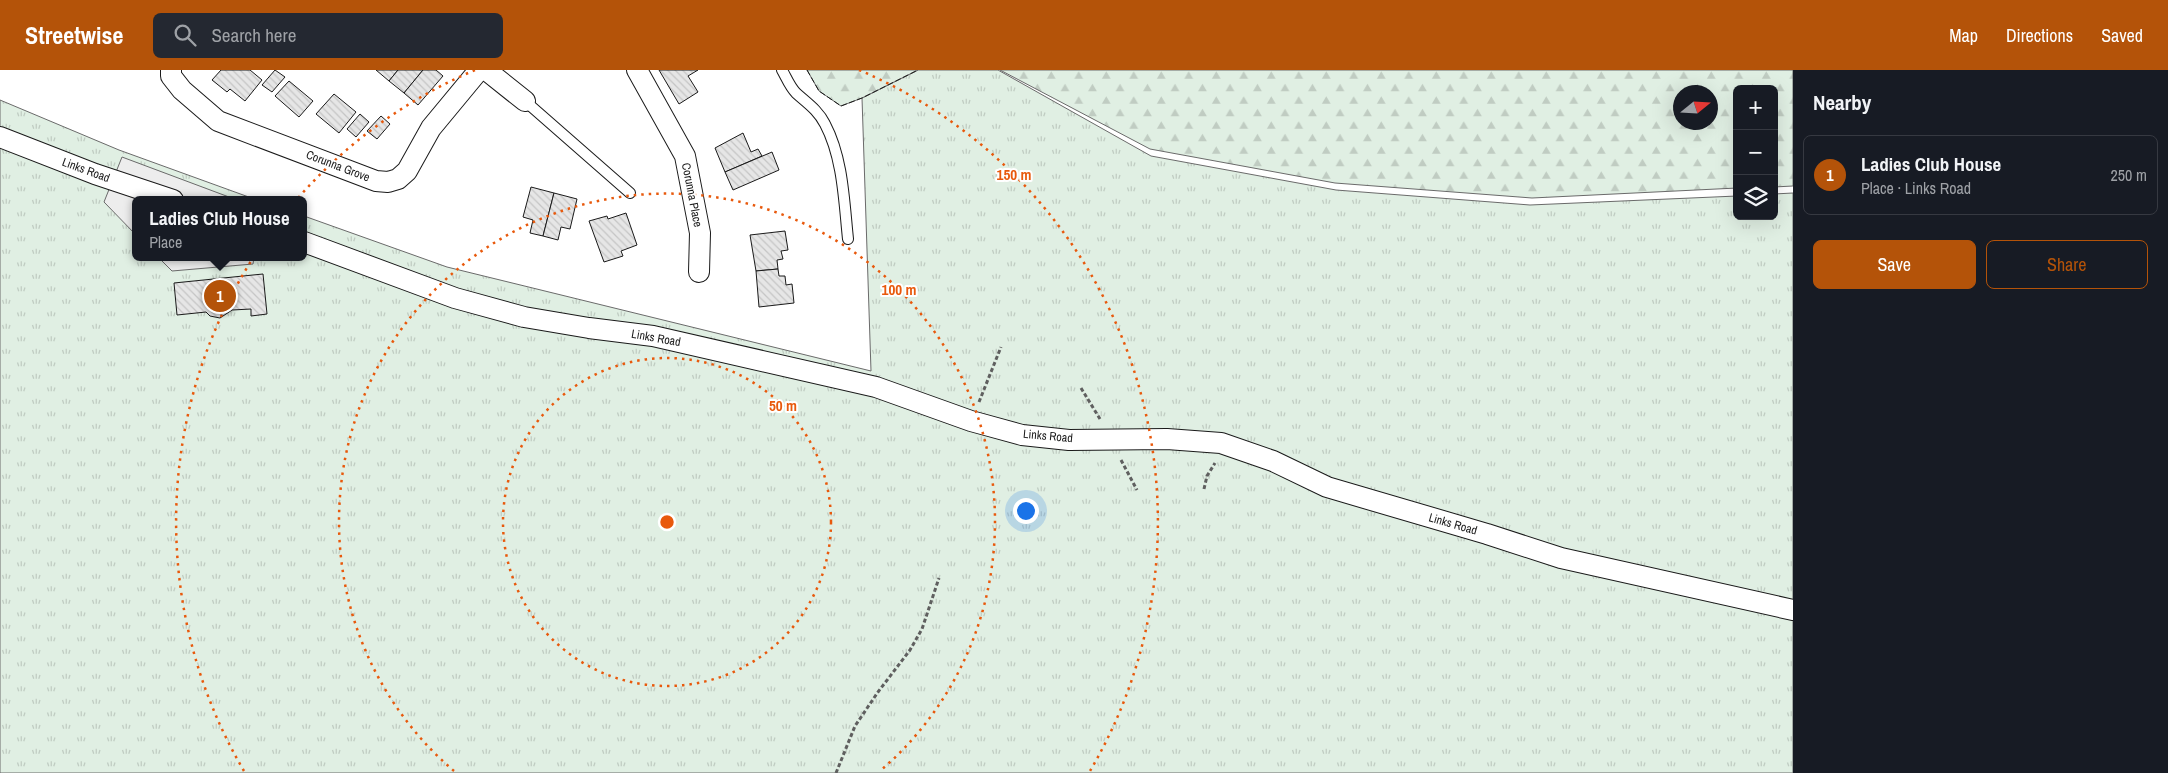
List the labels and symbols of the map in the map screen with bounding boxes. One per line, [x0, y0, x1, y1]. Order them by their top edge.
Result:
north arrow [1673, 85, 1718, 130]
street label: Corunna Grove [304, 146, 372, 186]
street label: Links Road [60, 154, 112, 186]
street label: Corunna Place [678, 162, 706, 228]
text: 150 m [997, 164, 1031, 185]
pin: 1 [204, 277, 236, 315]
text: 100 m [882, 279, 916, 300]
street label: Links Road [630, 326, 682, 350]
text: 50 m [769, 395, 797, 416]
street label: Links Road [1023, 426, 1073, 446]
your location [1013, 498, 1039, 524]
street label: Links Road [1427, 509, 1479, 539]
centre of rings [658, 513, 676, 531]

